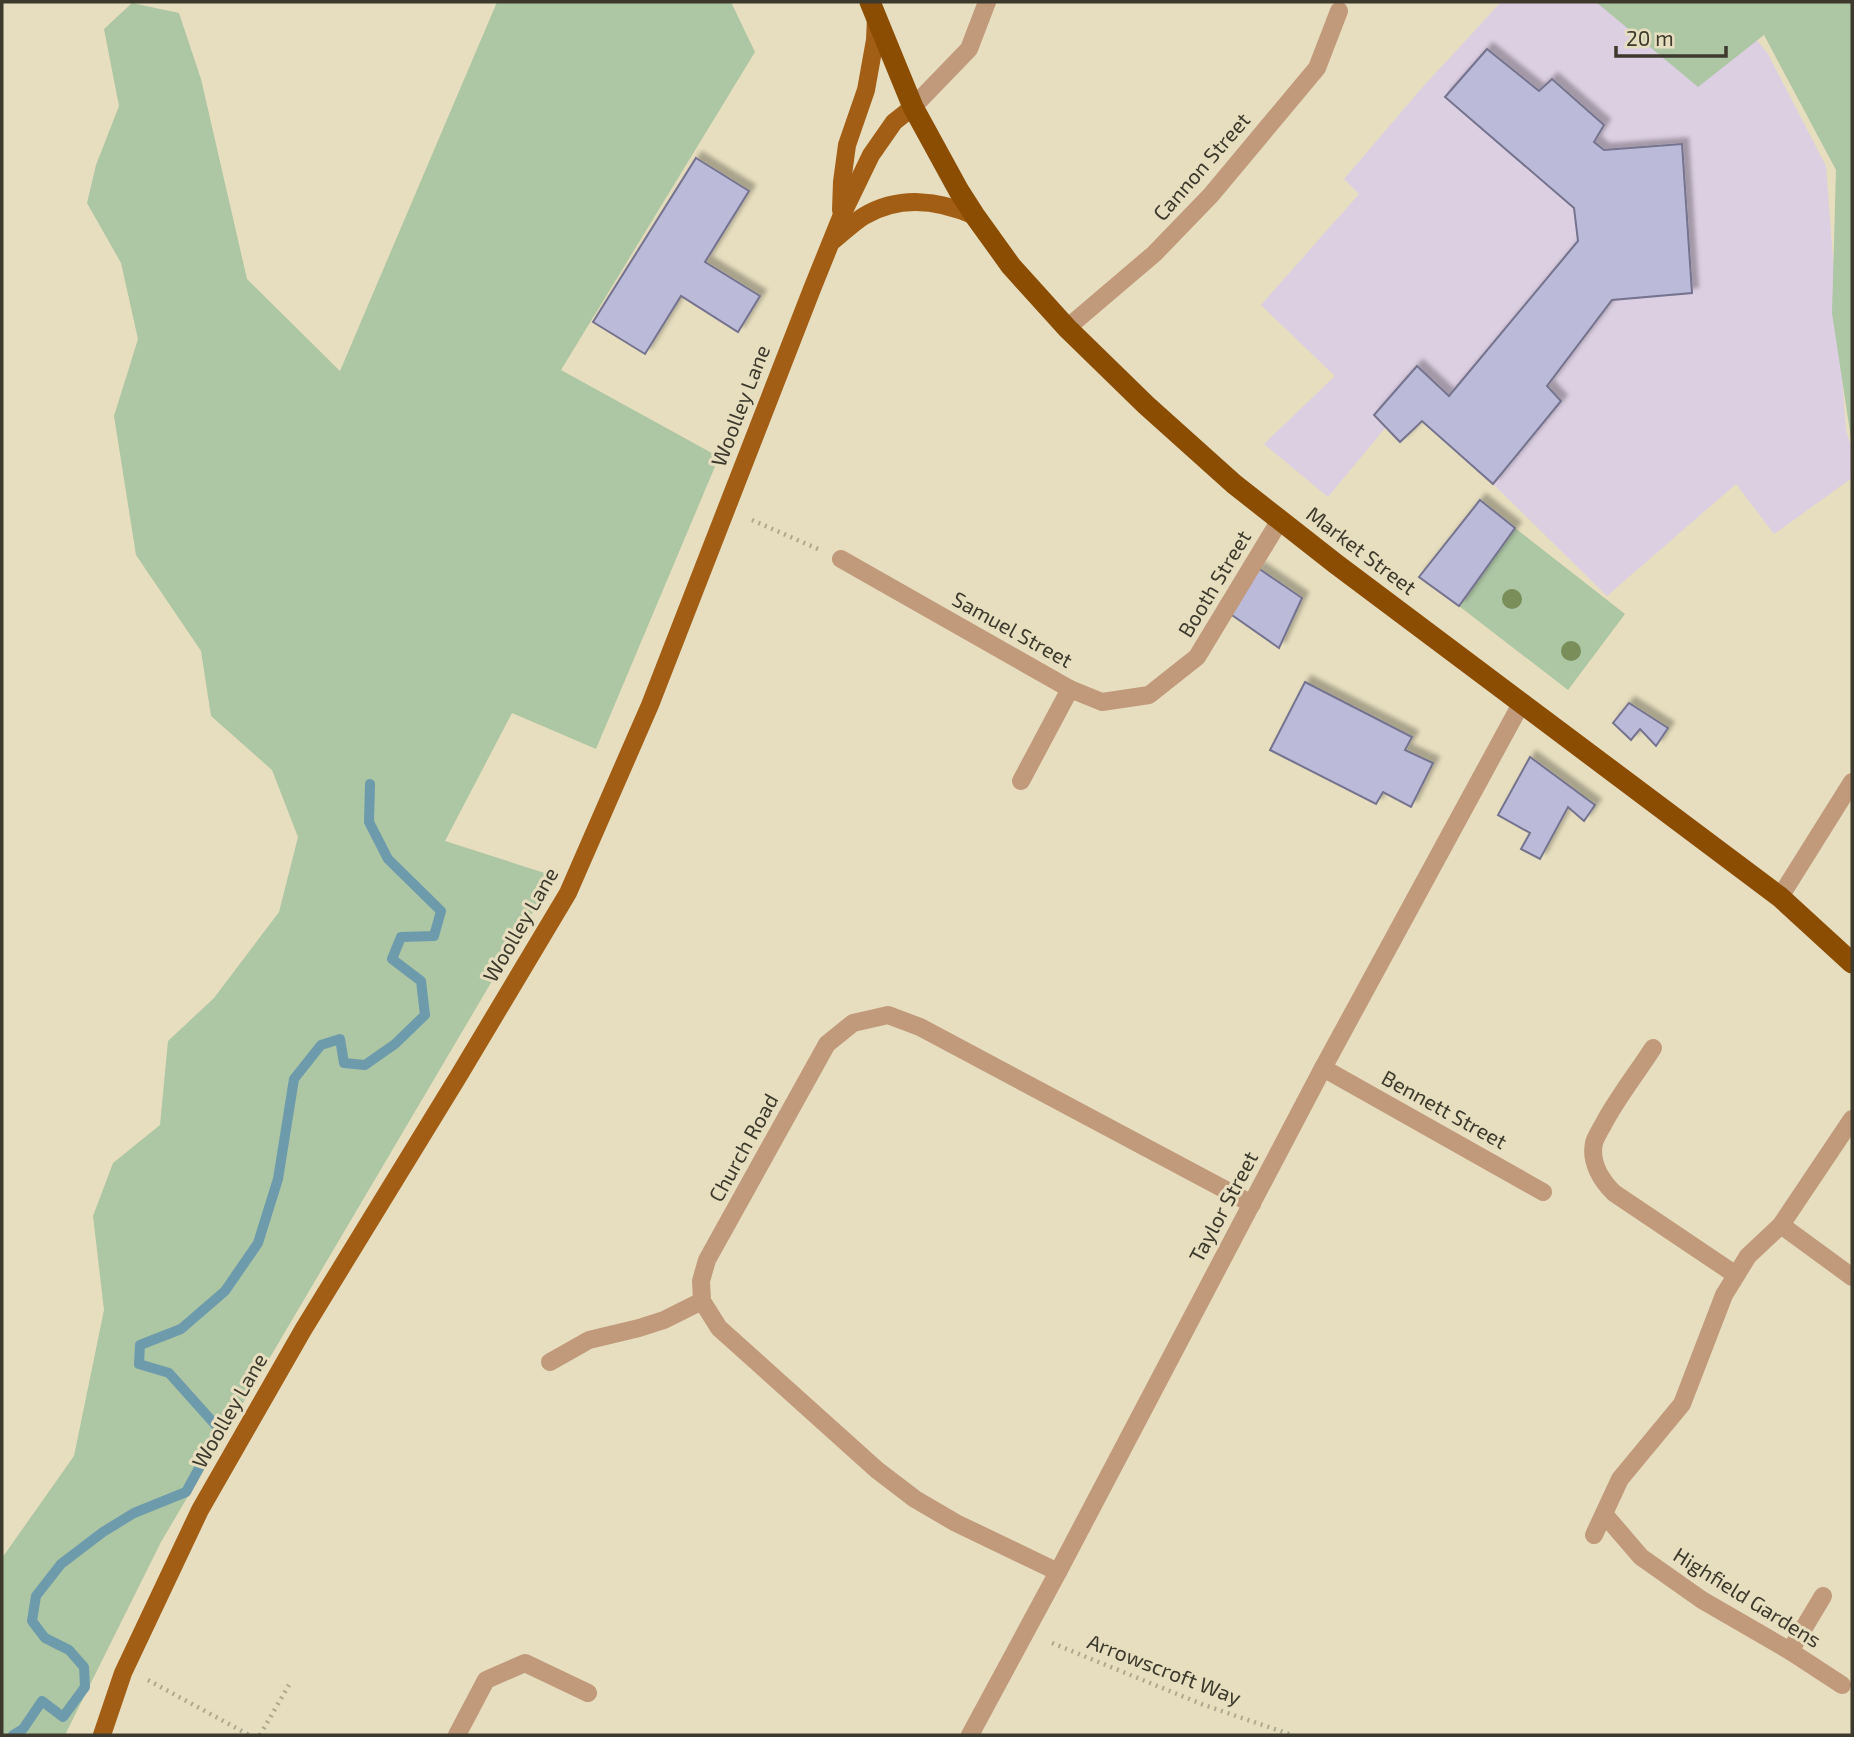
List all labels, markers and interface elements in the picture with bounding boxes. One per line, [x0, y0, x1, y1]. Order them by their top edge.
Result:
scale bar [1616, 14, 1726, 58]
text: 20 m [1626, 25, 1674, 50]
street label: Cannon Street [1147, 107, 1255, 225]
street label: Woolley Lane [705, 341, 774, 470]
street label: Market Street [1302, 500, 1422, 599]
street label: Booth Street [1172, 525, 1255, 641]
street label: Samuel Street [948, 585, 1077, 672]
street label: Woolley Lane [477, 862, 563, 986]
street label: Bennett Street [1378, 1064, 1512, 1153]
street label: Church Road [703, 1089, 783, 1206]
street label: Taylor Street [1183, 1147, 1262, 1266]
street label: Woolley Lane [186, 1348, 272, 1472]
street label: Highfield Gardens [1669, 1541, 1826, 1652]
street label: Arrowscroft Way [1084, 1628, 1245, 1709]

